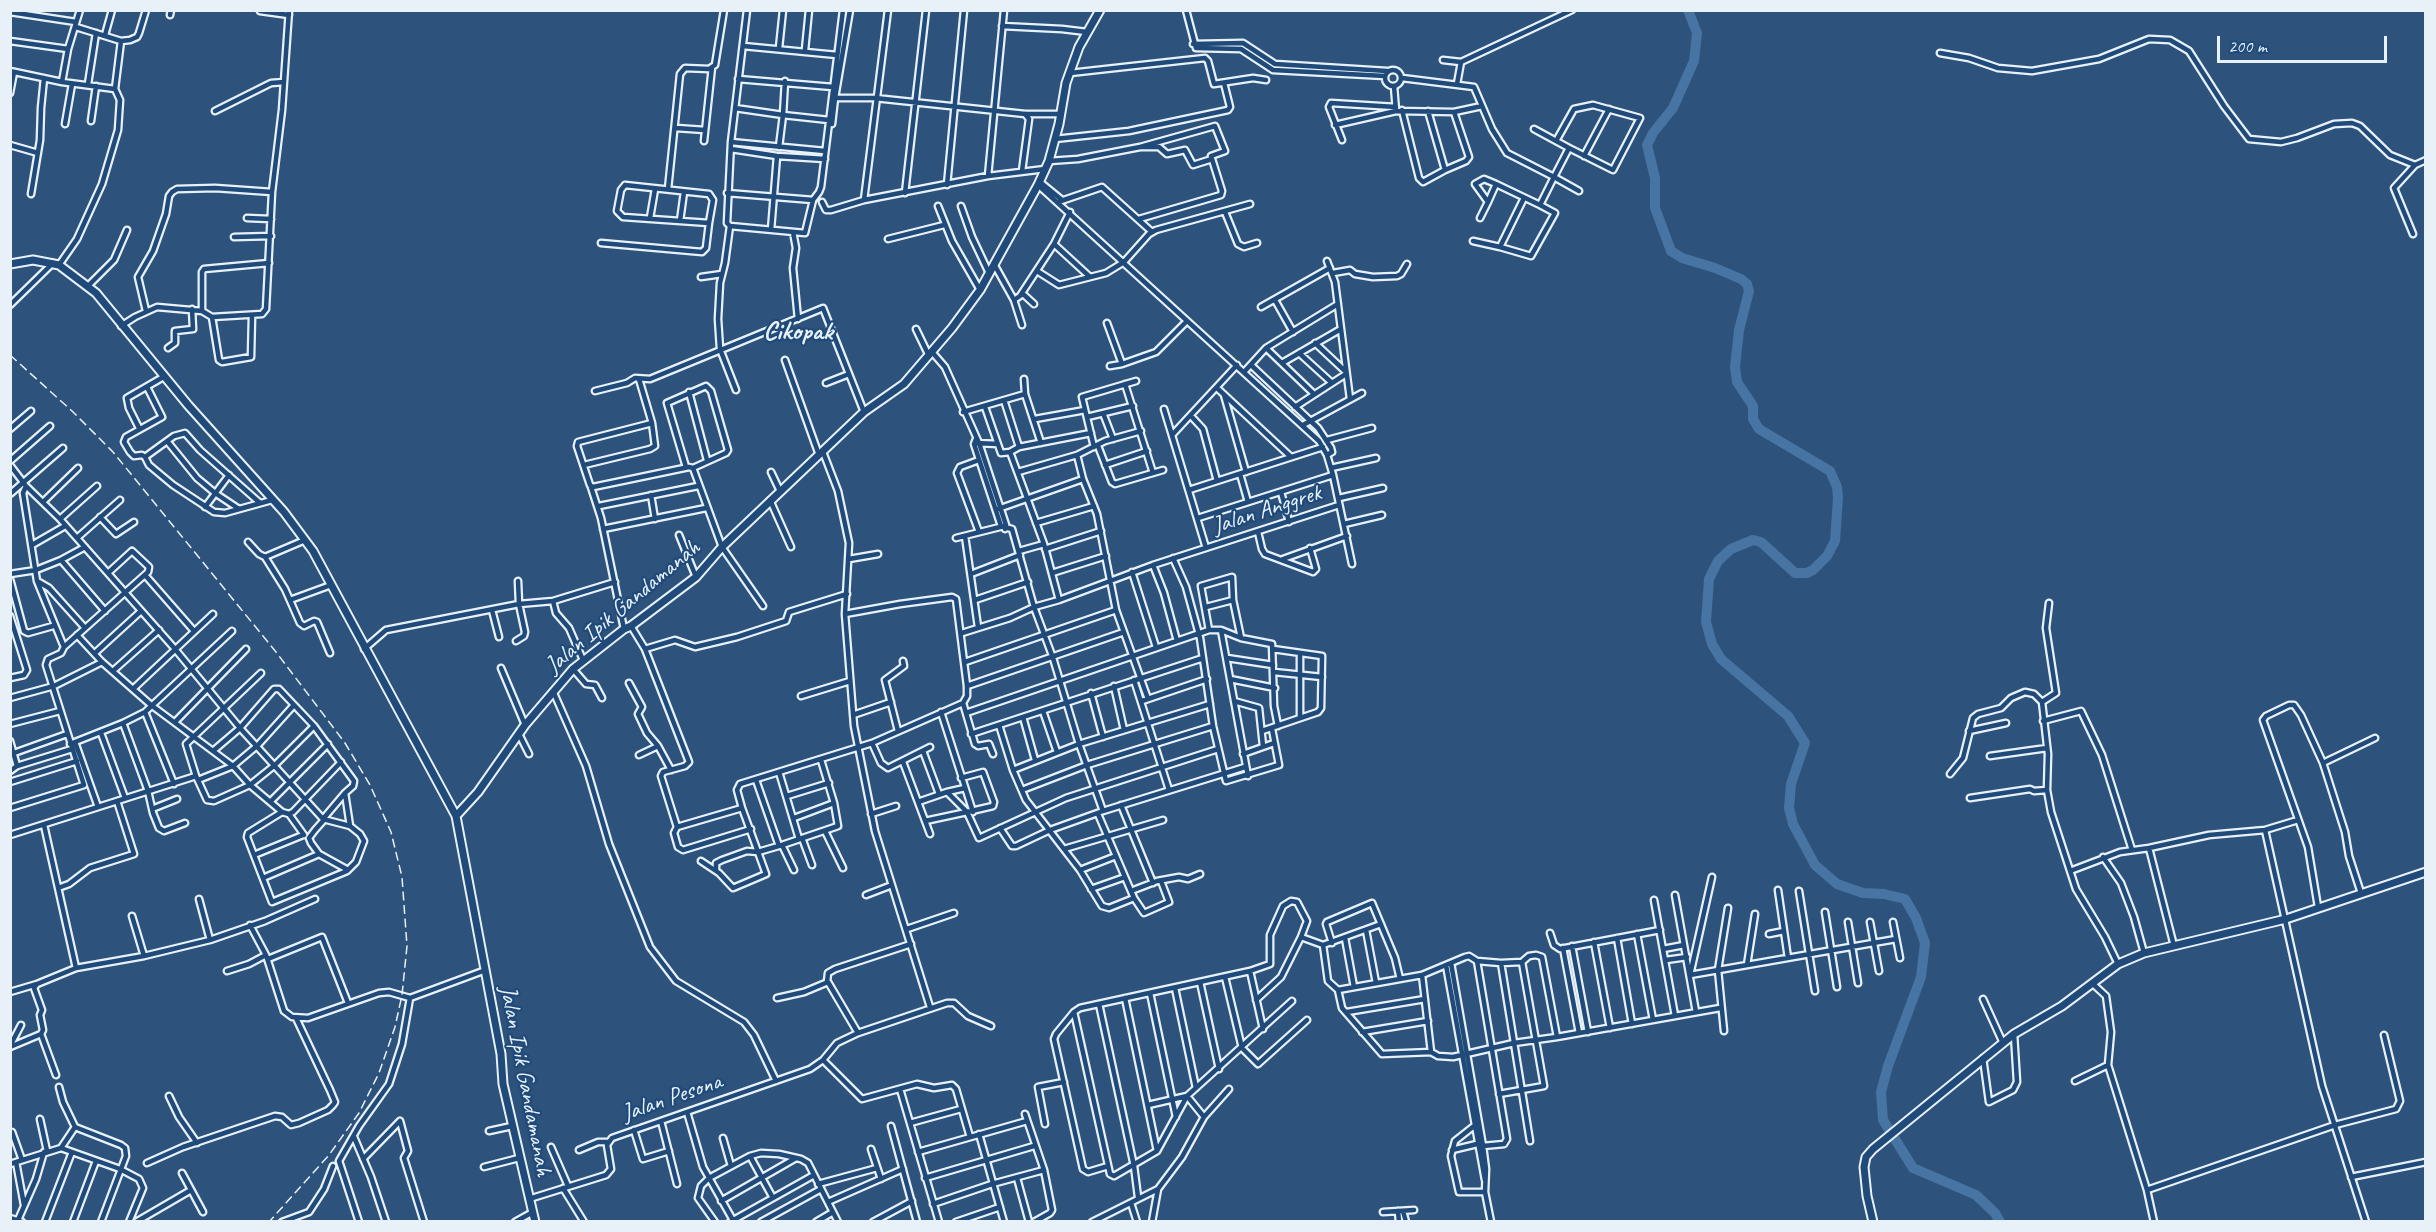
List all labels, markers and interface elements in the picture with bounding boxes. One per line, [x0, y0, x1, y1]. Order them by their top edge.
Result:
scale bar [2220, 24, 2390, 62]
text: 200 m [2228, 35, 2267, 57]
district label: Cikopak [763, 316, 833, 348]
street label: Jalan Anggrek [1209, 479, 1325, 541]
street label: Jalan Ipik Gandamanah [540, 534, 706, 680]
street label: Jalan Ipik Gandamanah [492, 983, 558, 1179]
street label: Jalan Pesona [618, 1068, 726, 1128]

